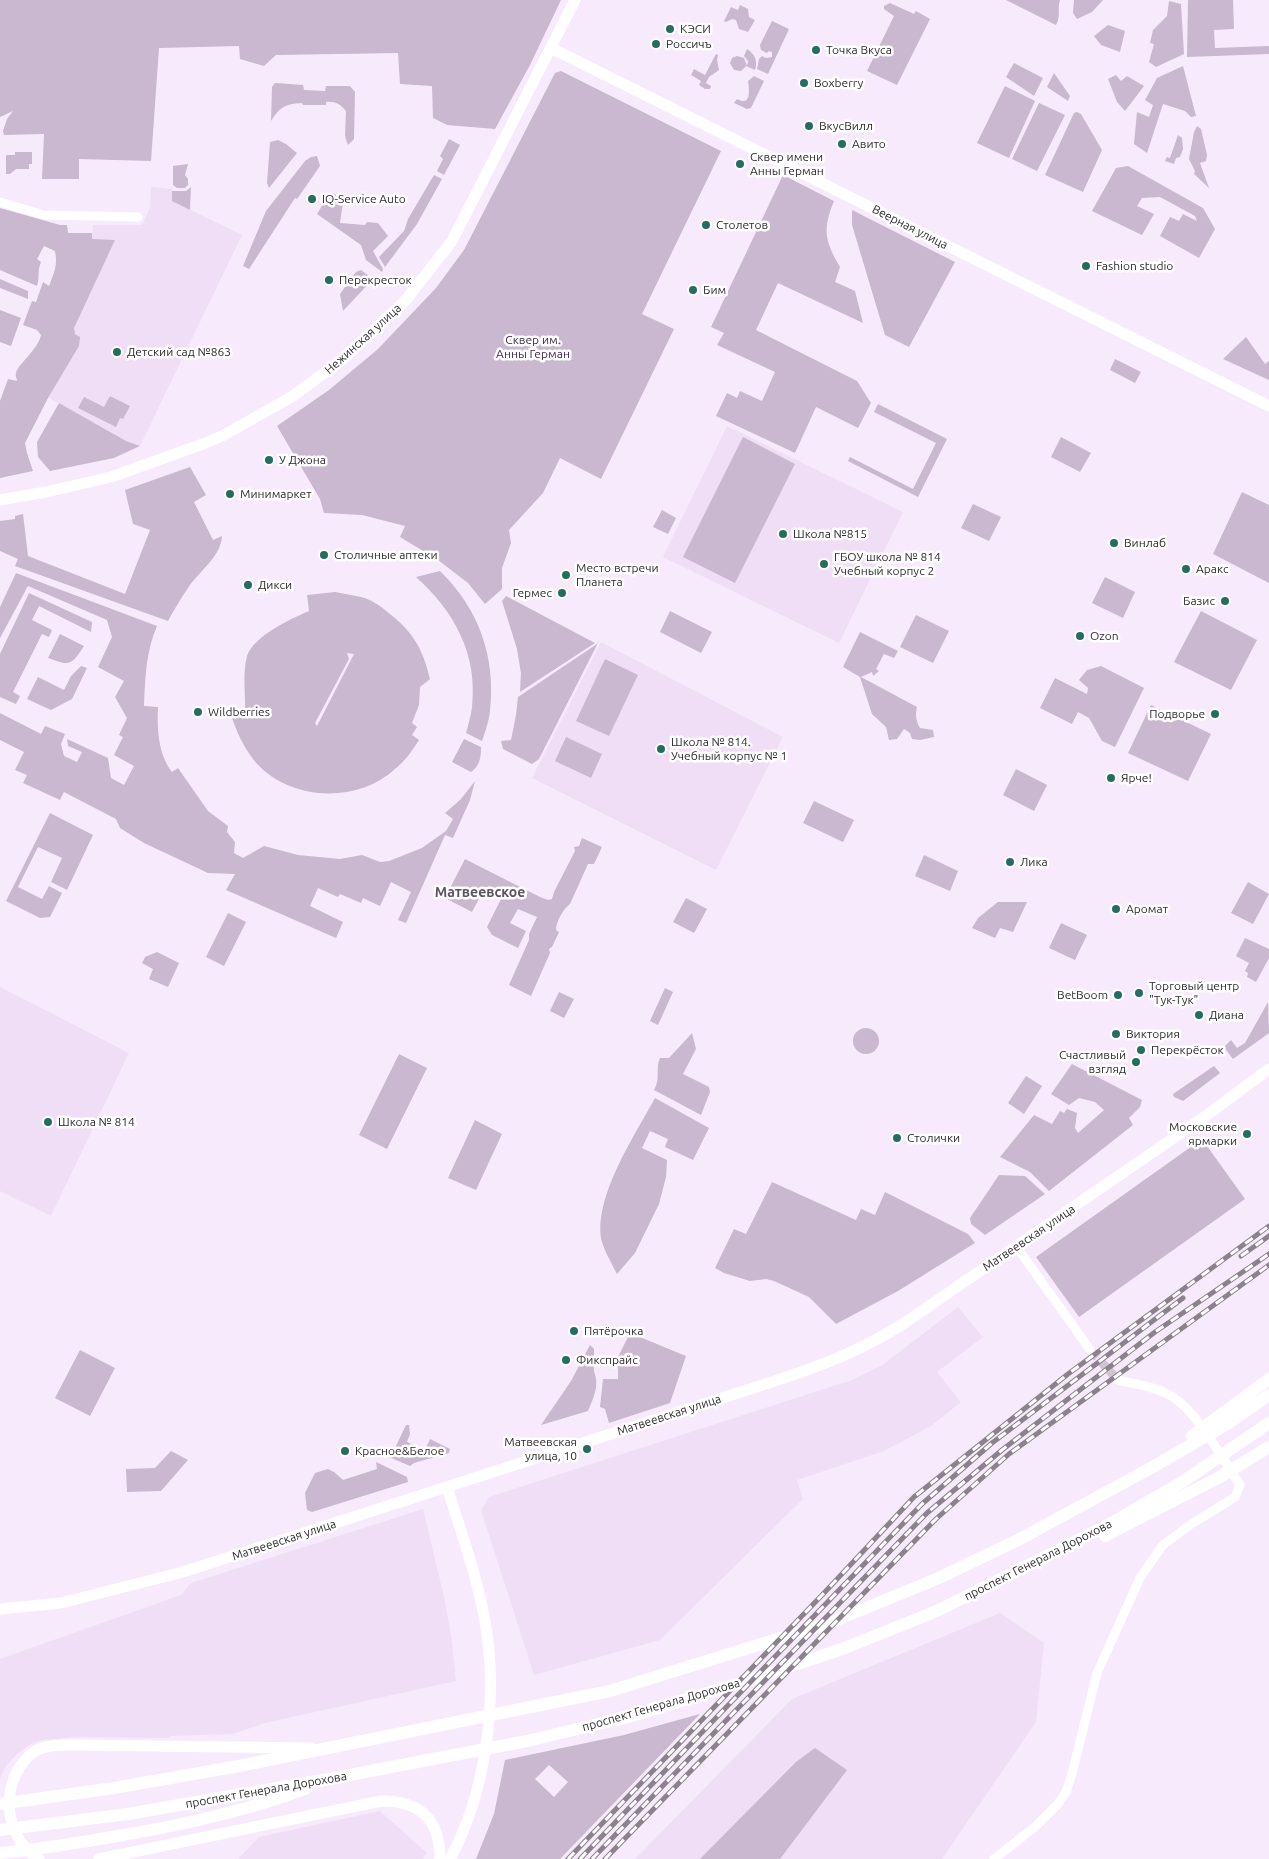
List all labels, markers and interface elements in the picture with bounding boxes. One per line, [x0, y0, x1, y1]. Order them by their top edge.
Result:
place label: КЭСИ [680, 22, 711, 36]
marker: КЭСИ [664, 23, 676, 35]
place label: Россичъ [666, 37, 712, 51]
marker: Россичъ [650, 38, 662, 50]
place label: Точка Вкуса [826, 43, 892, 57]
marker: Точка Вкуса [810, 44, 822, 56]
place label: Boxberry [814, 76, 863, 90]
marker: Boxberry [798, 77, 810, 89]
place label: ВкусВилл [819, 119, 873, 133]
marker: ВкусВилл [803, 120, 815, 132]
place label: Авито [852, 137, 886, 151]
marker: Авито [836, 138, 848, 150]
place label: Сквер имени Анны Герман [750, 150, 824, 178]
marker: Сквер имени Анны Герман [734, 158, 746, 170]
place label: IQ-Service Auto [322, 192, 406, 206]
marker: IQ-Service Auto [306, 193, 318, 205]
street label: Веерная улица [870, 202, 950, 252]
place label: Столетов [716, 218, 768, 232]
marker: Столетов [700, 219, 712, 231]
place label: Fashion studio [1096, 259, 1173, 273]
marker: Fashion studio [1080, 260, 1092, 272]
place label: Перекресток [339, 273, 412, 287]
marker: Перекресток [323, 274, 335, 286]
place label: Бим [703, 283, 726, 297]
marker: Бим [687, 284, 699, 296]
street label: Нежинская улица [322, 301, 404, 377]
park label: Сквер им. Анны Герман [496, 333, 570, 361]
place label: Детский сад №863 [127, 345, 231, 359]
marker: Детский сад №863 [111, 346, 123, 358]
place label: У Джона [279, 453, 326, 467]
marker: У Джона [263, 454, 275, 466]
place label: Минимаркет [240, 487, 312, 501]
marker: Минимаркет [224, 488, 236, 500]
place label: Школа №815 [793, 527, 867, 541]
marker: Школа №815 [777, 528, 789, 540]
place label: Винлаб [1124, 536, 1166, 550]
marker: Винлаб [1108, 537, 1120, 549]
place label: Столичные аптеки [334, 548, 437, 562]
marker: Столичные аптеки [318, 549, 330, 561]
place label: ГБОУ школа № 814 Учебный корпус 2 [834, 550, 941, 578]
marker: ГБОУ школа № 814 Учебный корпус 2 [818, 558, 830, 570]
place label: Место встречи Планета [576, 561, 659, 589]
place label: Аракс [1196, 562, 1229, 576]
marker: Аракс [1180, 563, 1192, 575]
marker: Место встречи Планета [560, 569, 572, 581]
place label: Дикси [258, 578, 292, 592]
marker: Дикси [242, 579, 254, 591]
place label: Гермес [513, 586, 552, 600]
marker: Гермес [556, 587, 568, 599]
place label: Базис [1183, 594, 1215, 608]
marker: Базис [1219, 595, 1231, 607]
place label: Ozon [1090, 629, 1119, 643]
marker: Ozon [1074, 630, 1086, 642]
place label: Wildberries [208, 705, 270, 719]
marker: Wildberries [192, 706, 204, 718]
place label: Подворье [1149, 707, 1205, 721]
marker: Подворье [1209, 708, 1221, 720]
place label: Школа № 814. Учебный корпус № 1 [671, 735, 787, 763]
marker: Школа № 814. Учебный корпус № 1 [655, 743, 667, 755]
place label: Ярче! [1121, 771, 1152, 785]
marker: Ярче! [1105, 772, 1117, 784]
place label: Лика [1020, 855, 1048, 869]
marker: Лика [1004, 856, 1016, 868]
district label: Матвеевское [435, 884, 525, 900]
place label: Аромат [1126, 902, 1168, 916]
marker: Аромат [1110, 903, 1122, 915]
place label: Торговый центр "Тук-Тук" [1149, 979, 1239, 1007]
marker: Торговый центр "Тук-Тук" [1133, 987, 1145, 999]
place label: BetBoom [1057, 988, 1108, 1002]
marker: BetBoom [1112, 989, 1124, 1001]
place label: Диана [1209, 1008, 1244, 1022]
marker: Диана [1193, 1009, 1205, 1021]
place label: Виктория [1126, 1027, 1180, 1041]
marker: Виктория [1110, 1028, 1122, 1040]
place label: Перекрёсток [1151, 1043, 1224, 1057]
marker: Перекрёсток [1135, 1044, 1147, 1056]
place label: Счастливый взгляд [1059, 1048, 1126, 1076]
marker: Счастливый взгляд [1130, 1056, 1142, 1068]
place label: Школа № 814 [58, 1115, 135, 1129]
marker: Школа № 814 [42, 1116, 54, 1128]
place label: Московские ярмарки [1169, 1120, 1237, 1148]
marker: Московские ярмарки [1241, 1128, 1253, 1140]
place label: Столички [907, 1131, 960, 1145]
marker: Столички [891, 1132, 903, 1144]
street label: Матвеевская улица [980, 1202, 1078, 1274]
place label: Пятёрочка [584, 1324, 643, 1338]
marker: Пятёрочка [568, 1325, 580, 1337]
place label: Фикспрайс [576, 1353, 638, 1367]
marker: Фикспрайс [560, 1354, 572, 1366]
street label: Матвеевская улица [615, 1391, 723, 1439]
place label: Матвеевская улица, 10 [504, 1435, 577, 1463]
marker: Матвеевская улица, 10 [581, 1443, 593, 1455]
place label: Красное&Белое [355, 1444, 444, 1458]
marker: Красное&Белое [339, 1445, 351, 1457]
street label: Матвеевская улица [230, 1516, 338, 1564]
street label: проспект Генерала Дорохова [962, 1516, 1114, 1604]
street label: проспект Генерала Дорохова [580, 1676, 742, 1734]
street label: проспект Генерала Дорохова [184, 1769, 348, 1811]

